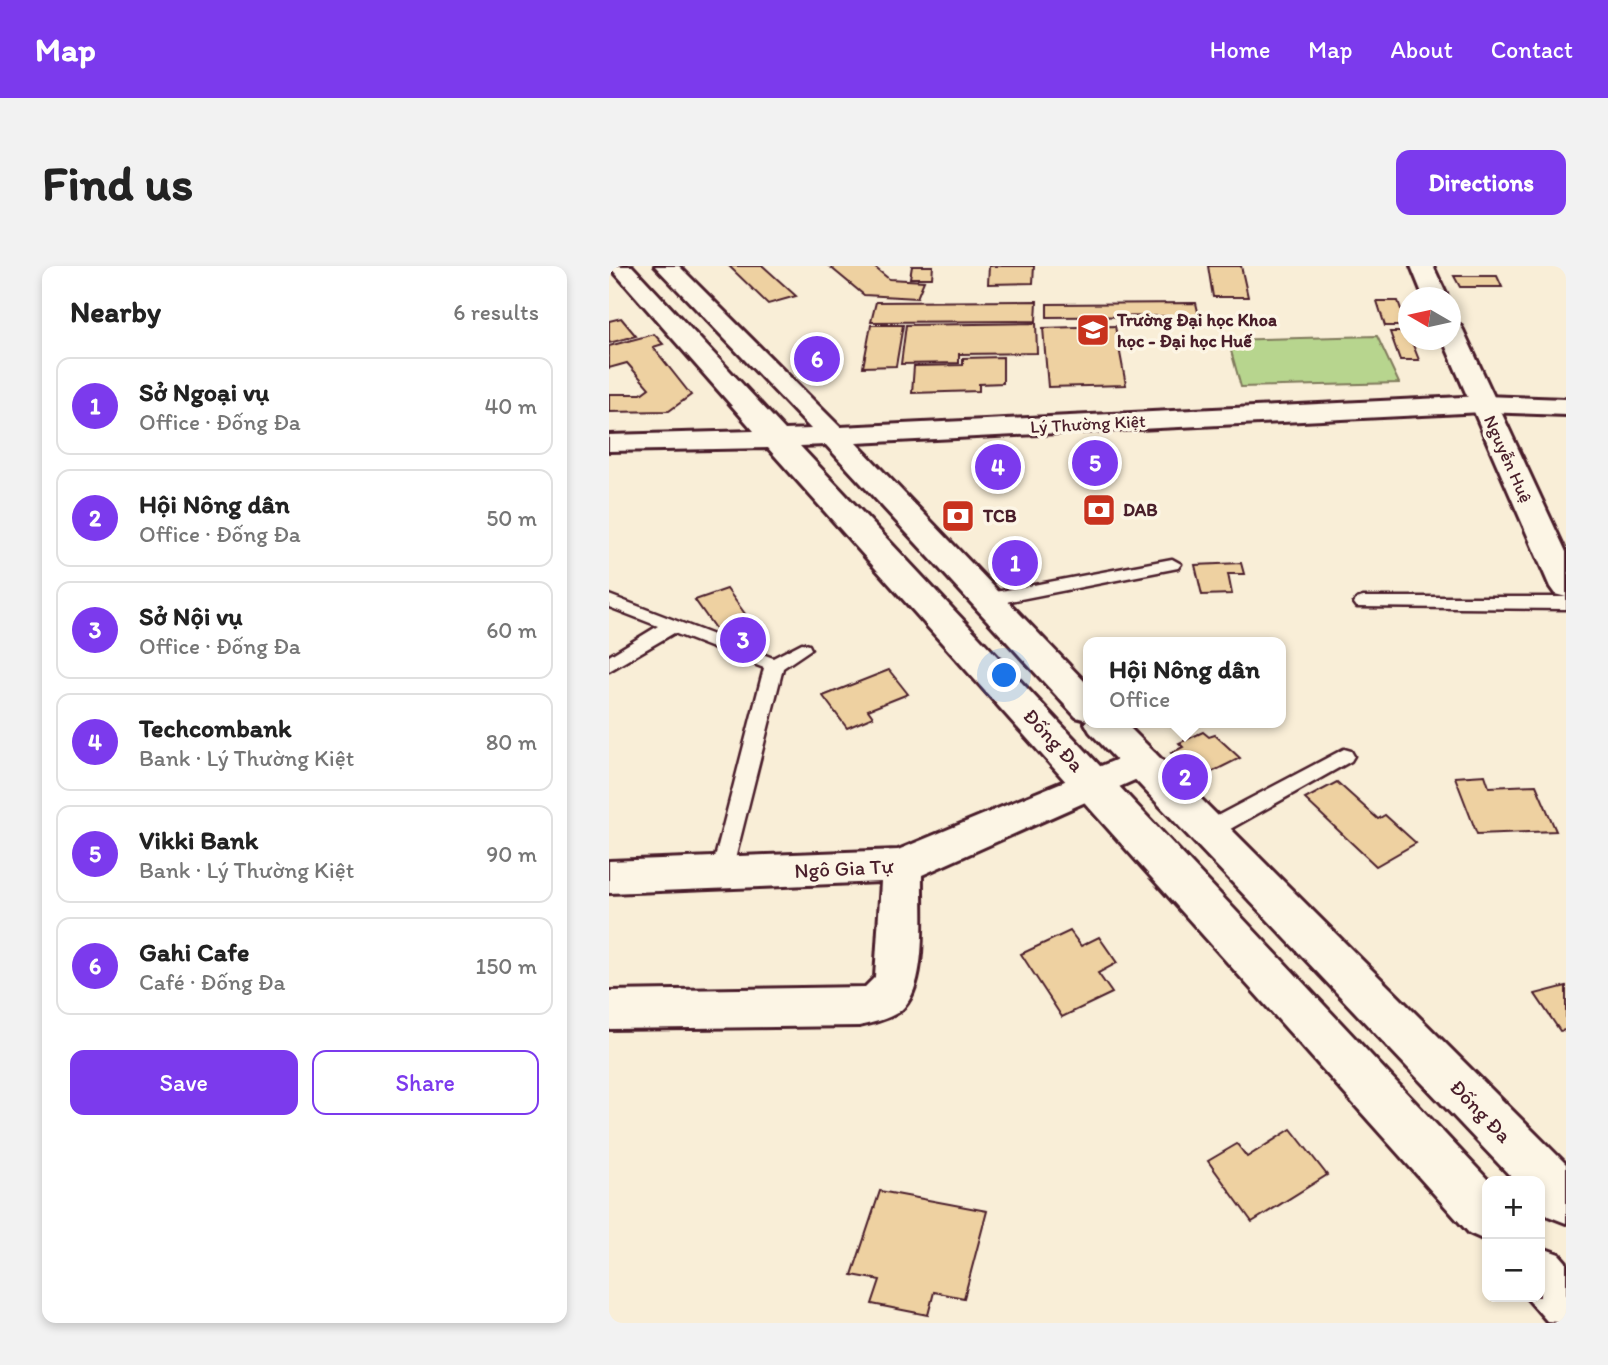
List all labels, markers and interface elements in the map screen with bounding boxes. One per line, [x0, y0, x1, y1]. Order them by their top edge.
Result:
text: Map [35, 30, 96, 69]
text: Home [1210, 35, 1270, 64]
text: Map [1308, 35, 1352, 64]
text: About [1390, 35, 1453, 64]
text: Contact [1491, 35, 1573, 64]
button: Directions [1396, 150, 1566, 215]
text: Find us [42, 153, 193, 212]
north arrow [1398, 287, 1461, 350]
text: Nearby [70, 293, 161, 330]
text: 6 results [453, 298, 539, 326]
place label: Trường Đại học Khoa học - Đại học Huế [1116, 309, 1277, 352]
school or university icon: Trường Đại học Khoa học - Đại học Huế [1074, 311, 1112, 349]
pin: 6 [794, 333, 840, 385]
text: Sở Ngoại vụ [139, 376, 270, 408]
text: 1 [90, 392, 100, 420]
text: 40 m [484, 392, 537, 420]
text: Office · Đống Đa [139, 408, 301, 436]
street label: Lý Thường Kiệt [1030, 410, 1147, 438]
street label: Nguyễn Huệ [1479, 412, 1537, 506]
pin: 5 [1072, 437, 1118, 489]
pin: 4 [975, 441, 1021, 493]
text: Hội Nông dân [139, 488, 290, 520]
bank icon: DAB [1080, 491, 1118, 529]
bank icon: TCB [939, 497, 977, 535]
place label: DAB [1123, 499, 1158, 521]
text: 2 [89, 504, 101, 532]
text: 50 m [486, 504, 537, 532]
place label: TCB [982, 505, 1017, 527]
text: Office · Đống Đa [139, 520, 301, 548]
pin: 1 [992, 537, 1038, 589]
text: Sở Nội vụ [139, 600, 243, 632]
pin: 3 [720, 614, 766, 666]
text: 3 [89, 616, 101, 644]
text: 60 m [486, 616, 537, 644]
text: Office · Đống Đa [139, 632, 301, 660]
popup [1083, 637, 1286, 728]
text: Hội Nông dân [1109, 653, 1260, 685]
your location [987, 658, 1021, 692]
text: Office [1109, 685, 1170, 713]
street label: Đống Đa [1018, 703, 1090, 777]
text: Techcombank [139, 712, 291, 744]
text: 4 [88, 728, 102, 756]
text: 80 m [486, 728, 537, 756]
text: Bank · Lý Thường Kiệt [139, 744, 354, 772]
pin: 2 [1162, 751, 1208, 803]
text: Vikki Bank [139, 824, 258, 856]
text: 5 [89, 840, 101, 868]
text: 90 m [486, 840, 537, 868]
street label: Ngô Gia Tự [794, 853, 895, 883]
text: Bank · Lý Thường Kiệt [139, 856, 354, 884]
text: Gahi Cafe [139, 936, 249, 968]
text: 6 [89, 952, 101, 980]
text: 150 m [476, 952, 537, 980]
text: Café · Đống Đa [139, 968, 285, 996]
button: Save [70, 1050, 298, 1115]
button: Share [312, 1050, 539, 1115]
street label: Đống Đa [1445, 1074, 1517, 1148]
map controls [1482, 1176, 1545, 1302]
button: + [1482, 1176, 1545, 1239]
button: − [1482, 1239, 1545, 1302]

